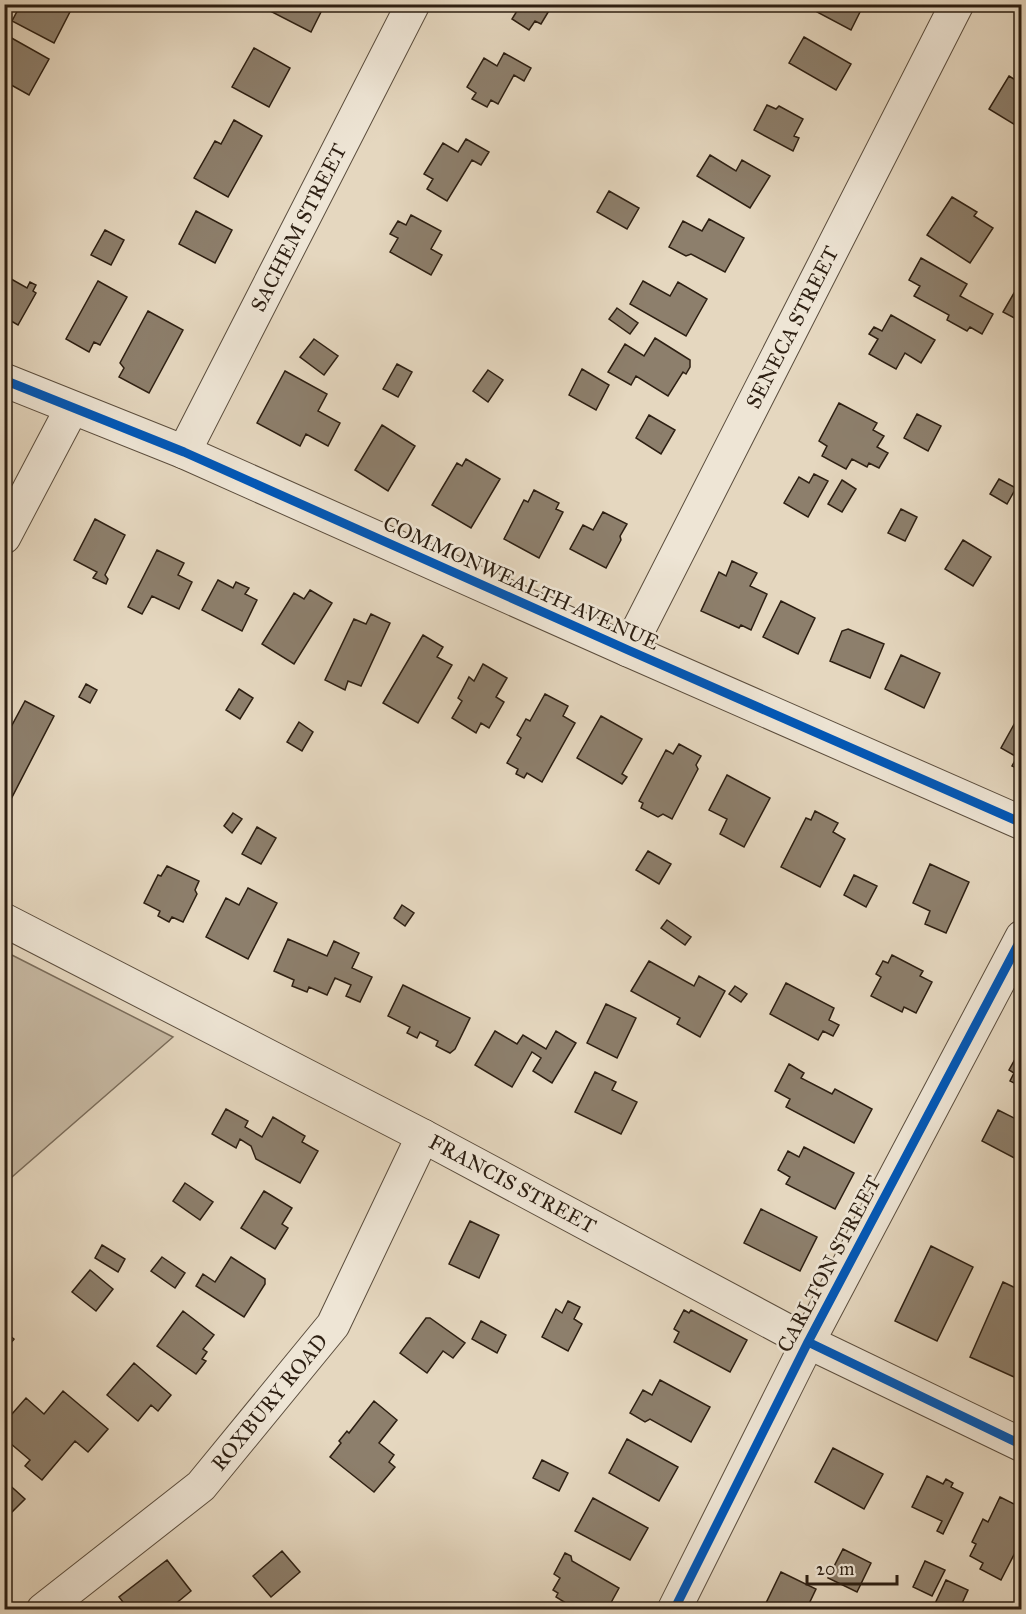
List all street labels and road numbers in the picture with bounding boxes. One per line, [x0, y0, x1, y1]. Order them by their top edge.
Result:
street label: SACHEM STREET [245, 139, 352, 316]
street label: SENECA STREET [740, 242, 844, 413]
street label: COMMONWEALTH AVENUE [379, 510, 663, 656]
street label: FRANCIS STREET [424, 1129, 601, 1239]
street label: CARLTON STREET [771, 1171, 887, 1357]
street label: ROXBURY ROAD [206, 1329, 333, 1476]

